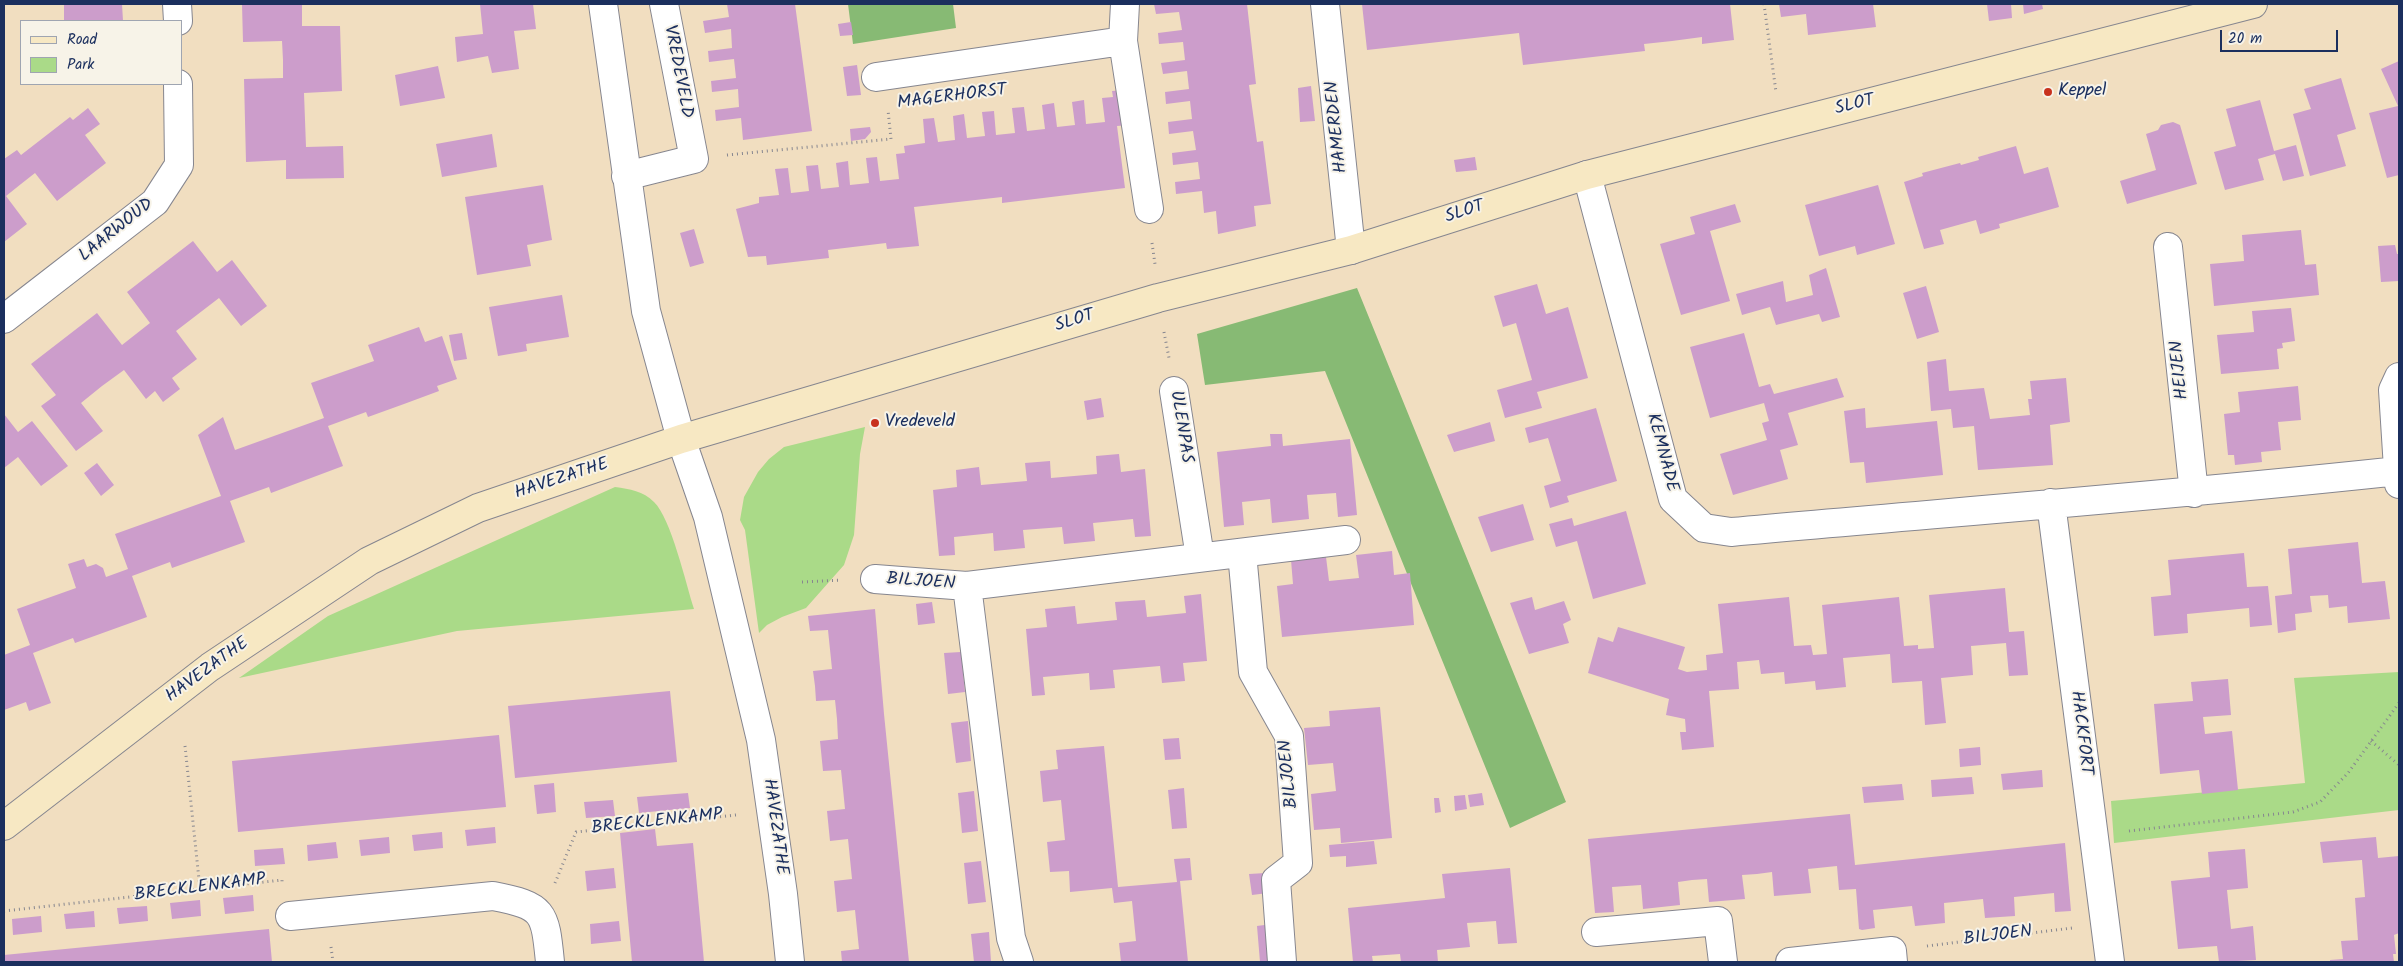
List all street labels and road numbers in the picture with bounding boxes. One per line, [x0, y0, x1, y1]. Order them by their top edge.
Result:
street label: VREDEVELD [657, 24, 697, 120]
street label: HAMERDEN [1322, 80, 1354, 174]
street label: MAGERHORST [896, 81, 1008, 115]
street label: SLOT [1833, 91, 1877, 121]
street label: LAARWOUD [75, 194, 159, 268]
street label: SLOT [1443, 197, 1487, 229]
street label: SLOT [1053, 306, 1097, 338]
street label: HEIJEN [2167, 339, 2195, 401]
street label: ULENPAS [1164, 389, 1196, 465]
street label: KEMNADE [1640, 411, 1682, 495]
street label: HAVEZATHE [512, 455, 612, 505]
street label: BILJOEN [886, 570, 956, 596]
street label: HAVEZATHE [162, 634, 254, 708]
street label: HACKFORT [2064, 689, 2096, 777]
street label: BILJOEN [1276, 739, 1304, 809]
street label: HAVEZATHE [757, 777, 791, 877]
street label: BRECKLENKAMP [590, 805, 724, 841]
street label: BRECKLENKAMP [133, 870, 267, 908]
street label: BILJOEN [1962, 922, 2034, 952]

